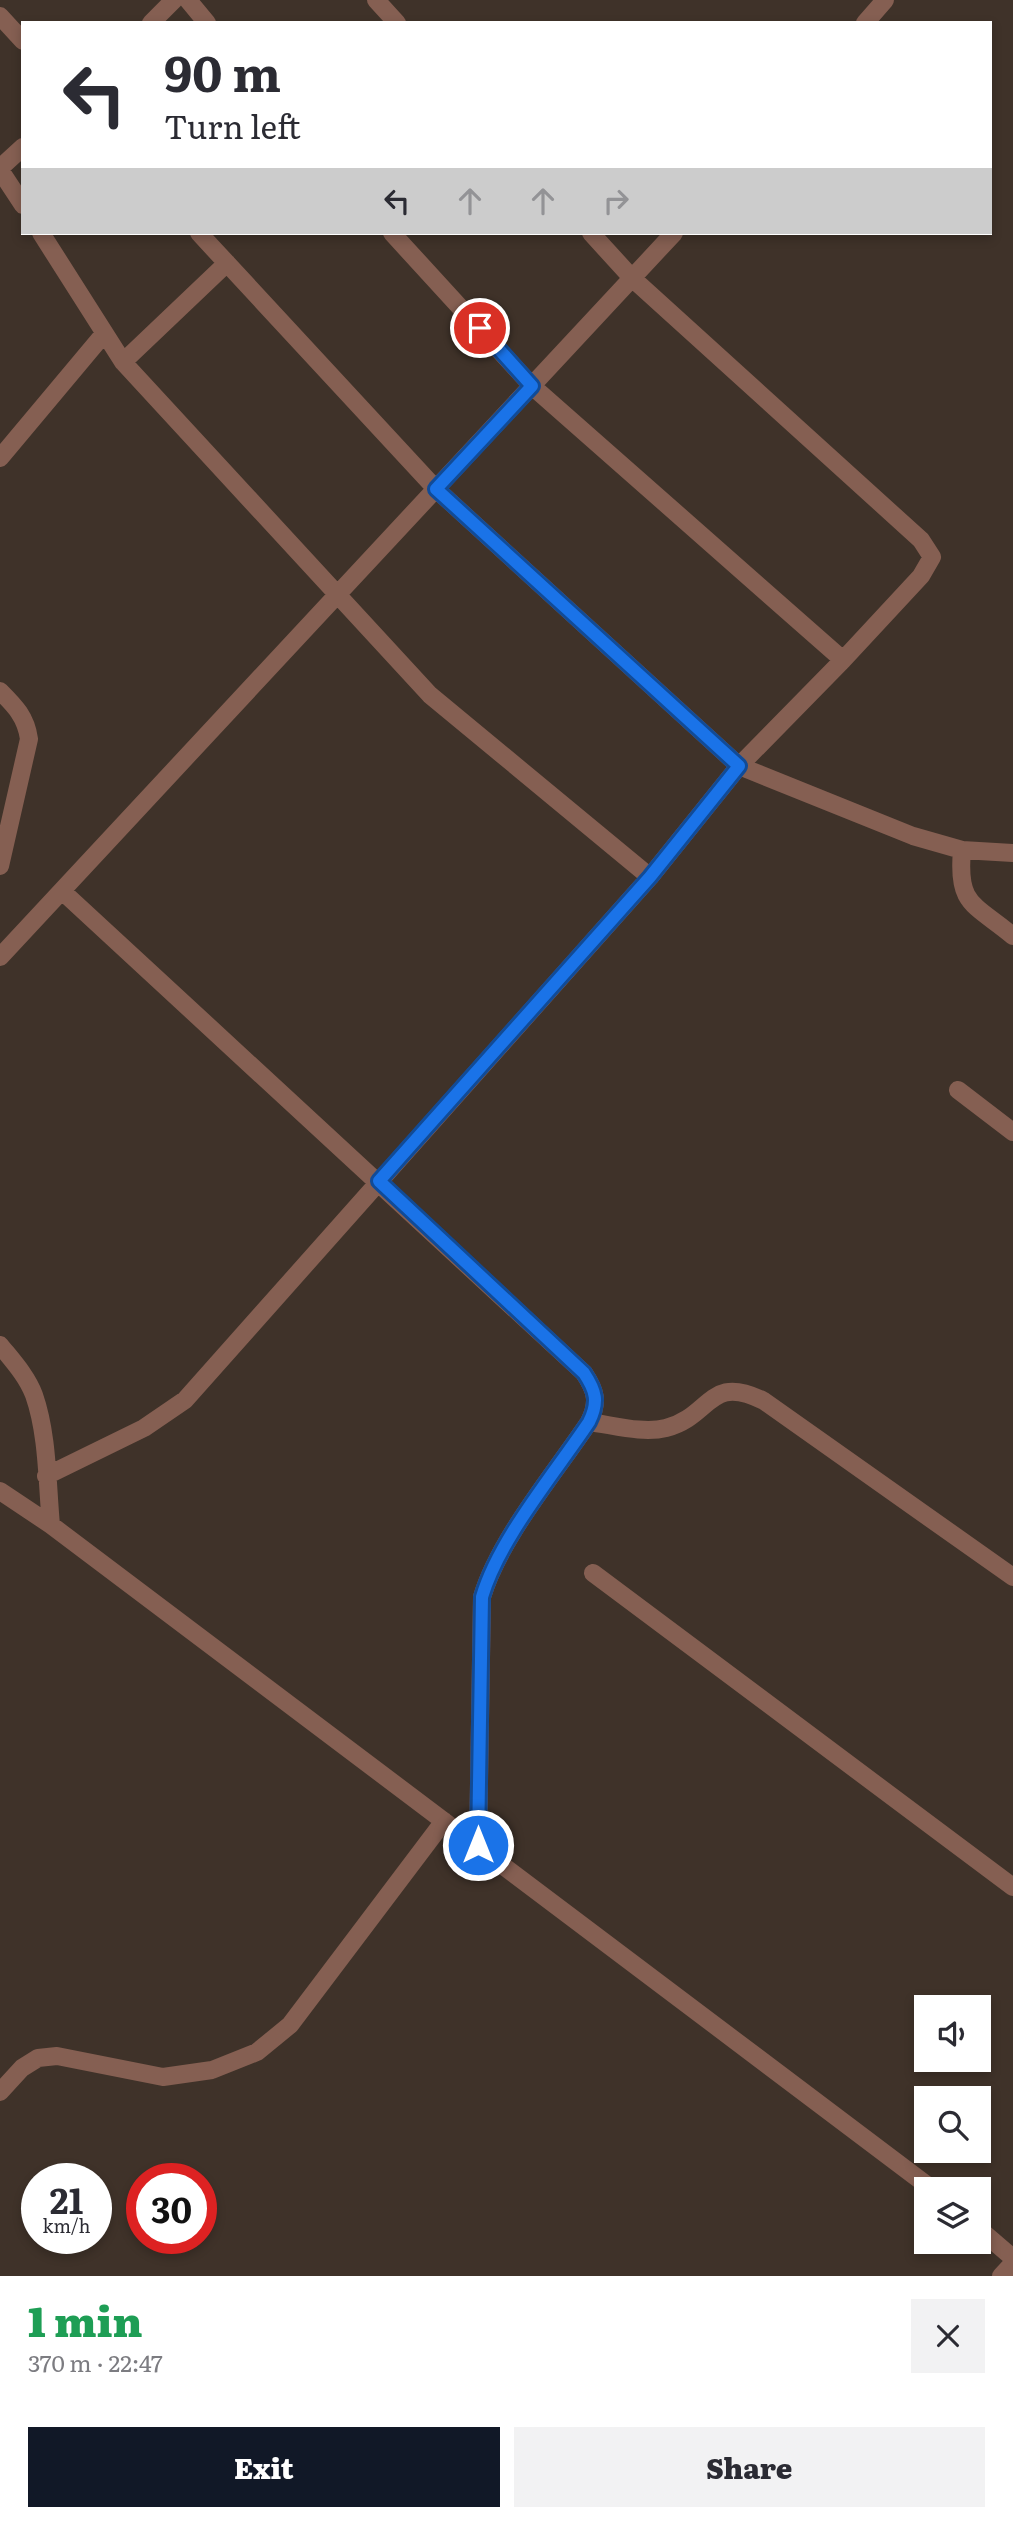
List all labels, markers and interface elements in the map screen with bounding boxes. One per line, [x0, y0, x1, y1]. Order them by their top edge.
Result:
text: 90 m [164, 34, 281, 107]
icon: left [49, 49, 140, 140]
text: Turn left [164, 101, 301, 149]
icon: left [378, 182, 416, 220]
icon: ahead [451, 182, 489, 220]
icon: ahead [524, 182, 562, 220]
icon: right [597, 182, 635, 220]
pin [450, 298, 510, 358]
icon: arrive [461, 309, 499, 347]
position arrow [441, 1808, 515, 1882]
map controls [914, 1995, 991, 2254]
button: sound [914, 1995, 991, 2072]
button: search [914, 2086, 991, 2163]
speed limit sign: 30 [126, 2163, 217, 2254]
text: 21 [50, 2173, 83, 2225]
button: layers [914, 2177, 991, 2254]
text: km/h [43, 2212, 90, 2239]
text: 1 min [28, 2288, 143, 2350]
button: close [911, 2299, 985, 2373]
text: 370 m · 22:47 [28, 2345, 163, 2379]
button: Exit [28, 2427, 500, 2507]
button: Share [514, 2427, 985, 2507]

